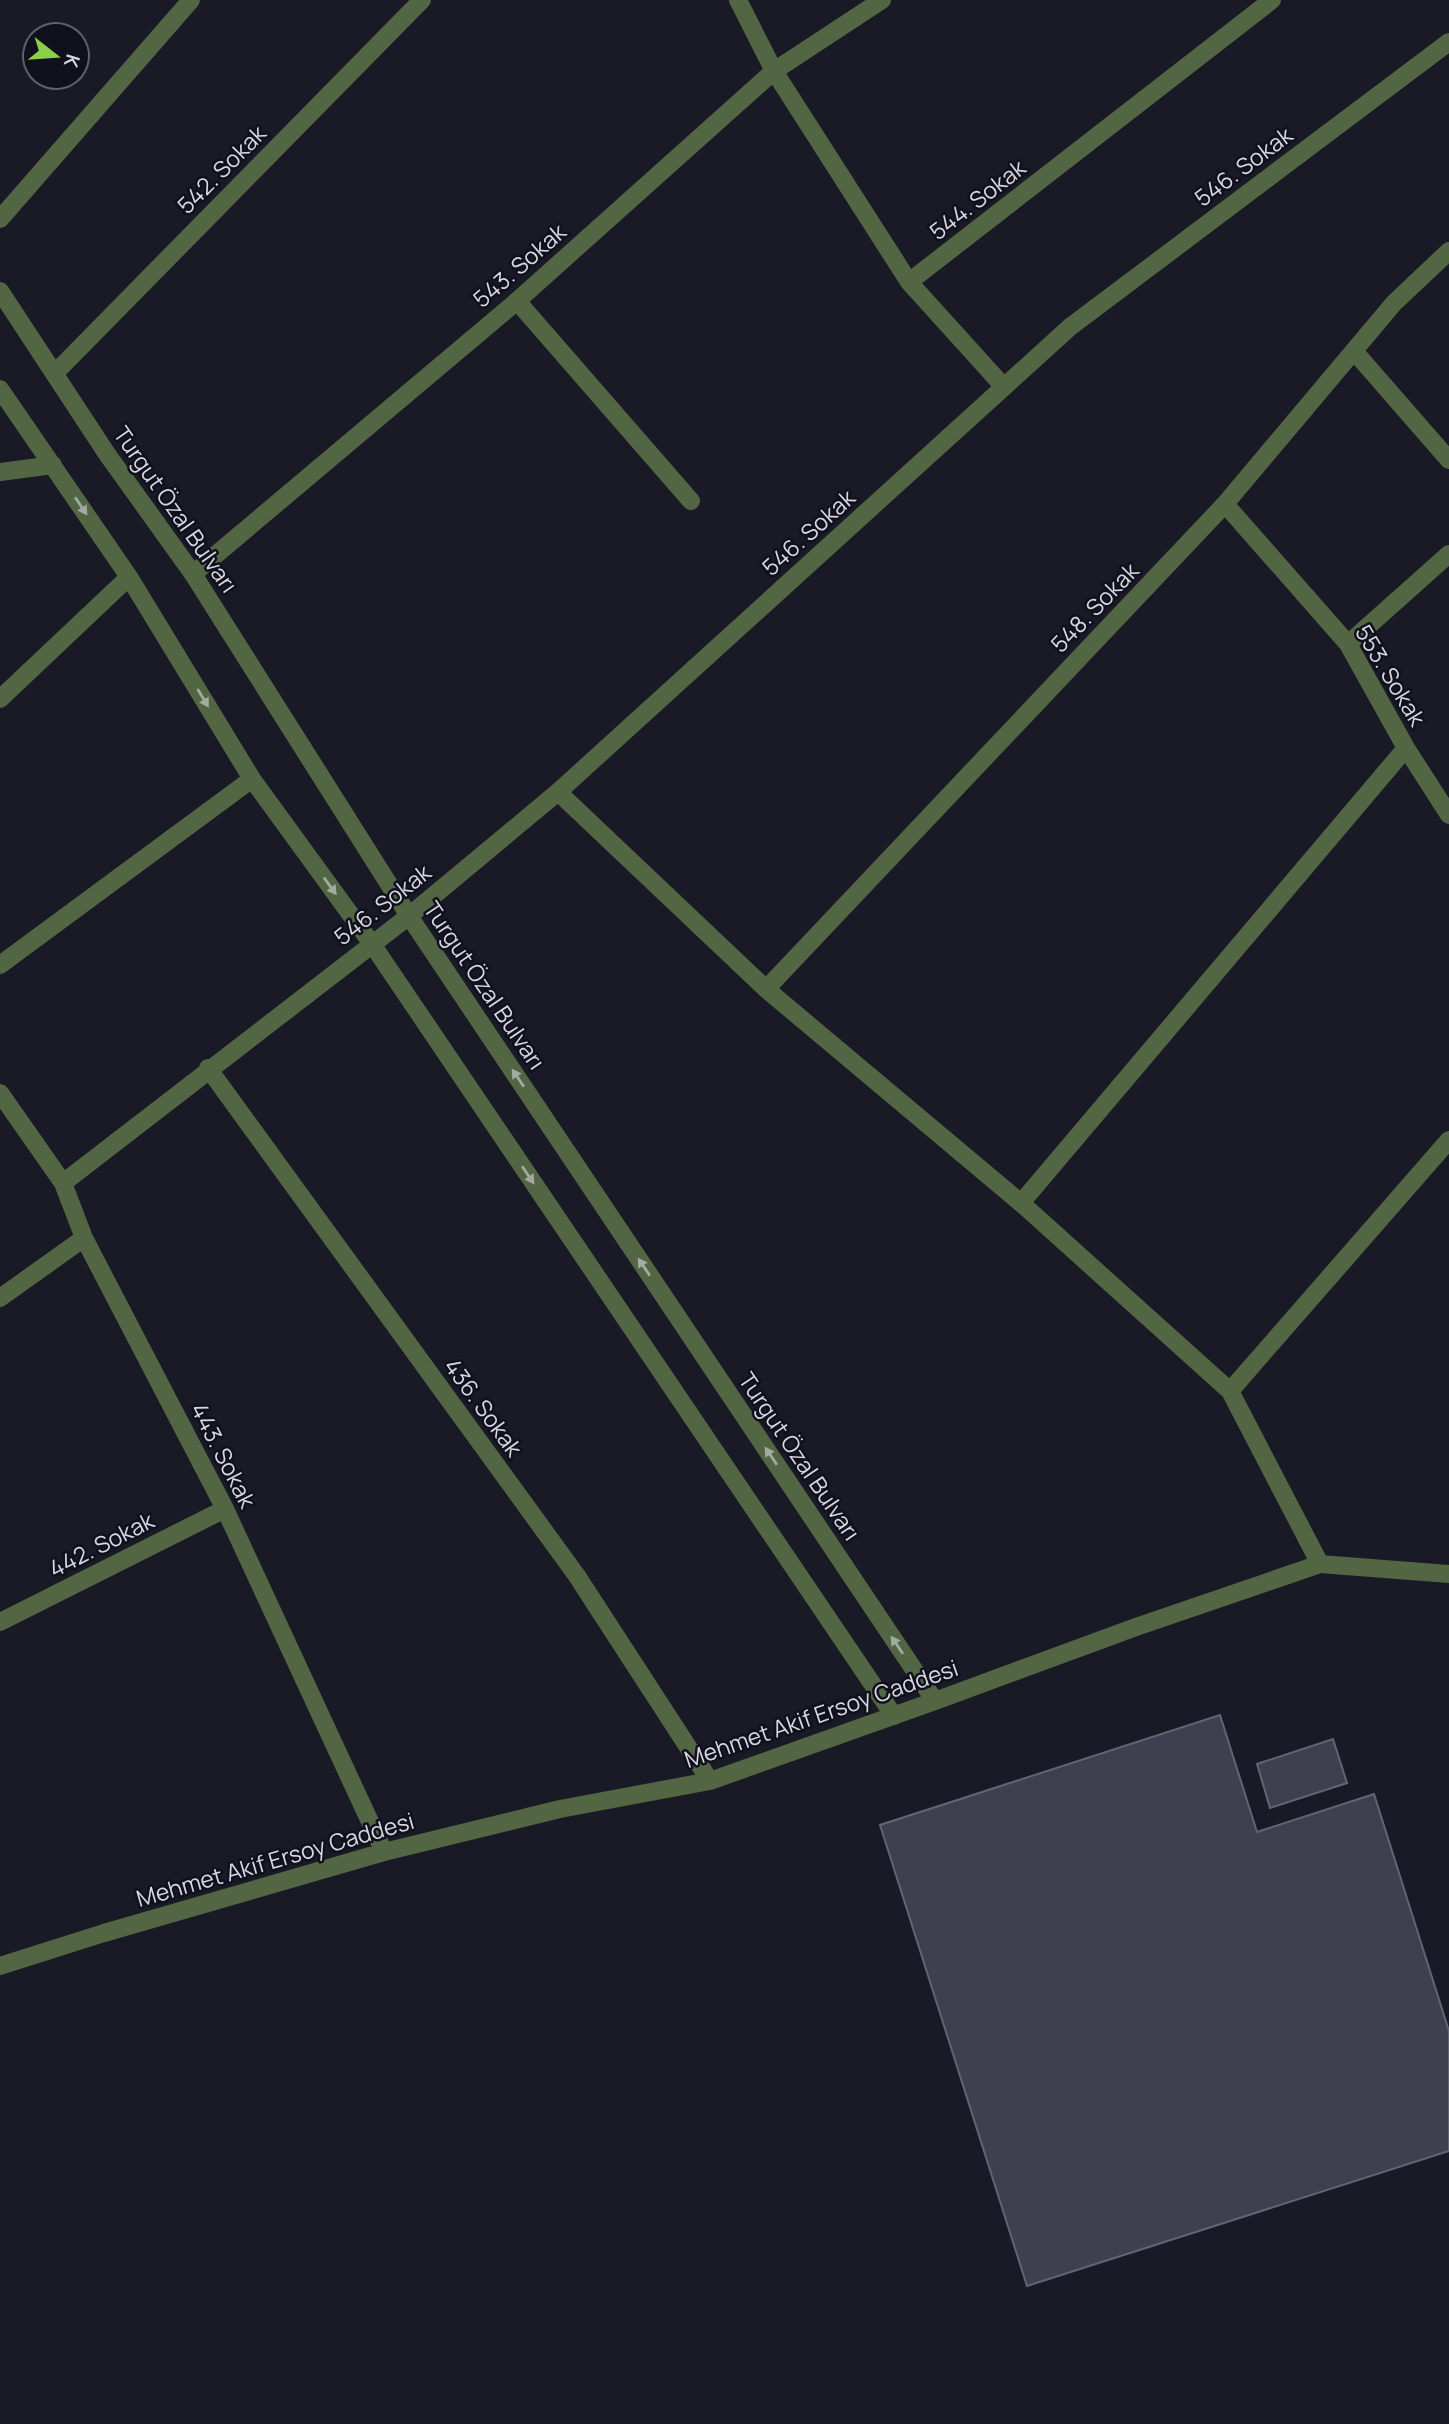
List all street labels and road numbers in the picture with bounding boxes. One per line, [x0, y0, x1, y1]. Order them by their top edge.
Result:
street label: 542. Sokak [169, 117, 273, 221]
street label: 546. Sokak [1187, 118, 1299, 213]
street label: 544. Sokak [922, 151, 1032, 247]
street label: 543. Sokak [466, 215, 573, 314]
street label: Turgut Özal Bulvarı [107, 419, 245, 599]
street label: 546. Sokak [755, 481, 862, 582]
street label: 548. Sokak [1043, 554, 1146, 659]
street label: 553. Sokak [1348, 618, 1434, 732]
street label: 546. Sokak [327, 856, 438, 952]
street label: Turgut Özal Bulvarı [417, 895, 553, 1075]
street label: 436. Sokak [437, 1351, 531, 1463]
street label: Turgut Özal Bulvarı [732, 1366, 868, 1546]
street label: 443. Sokak [184, 1397, 264, 1514]
street label: 442. Sokak [43, 1504, 160, 1584]
street label: Mehmet Akif Ersoy Caddesi [680, 1651, 962, 1775]
street label: Mehmet Akif Ersoy Caddesi [132, 1804, 418, 1914]

